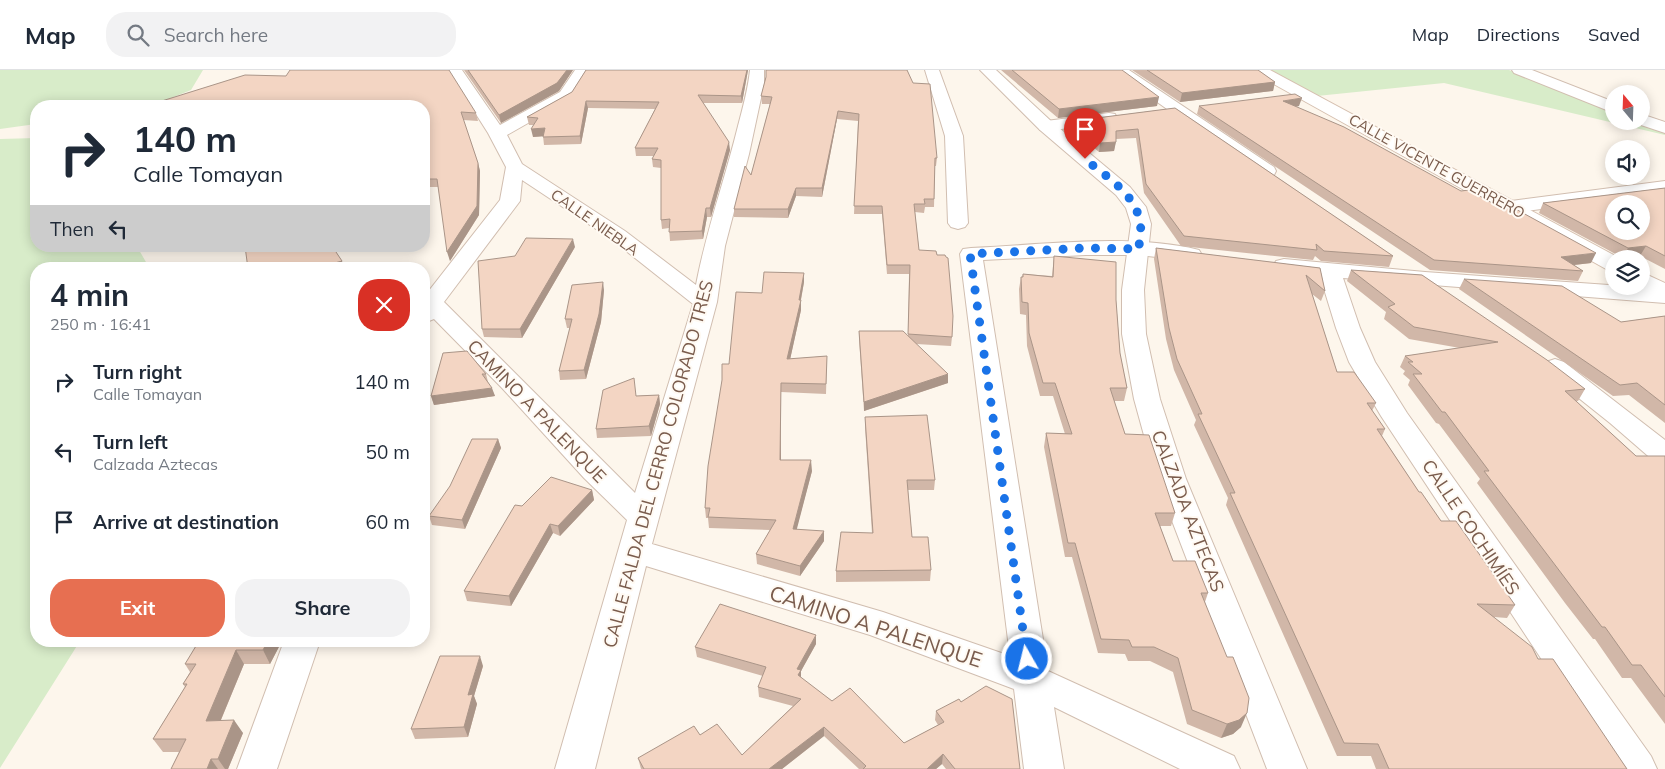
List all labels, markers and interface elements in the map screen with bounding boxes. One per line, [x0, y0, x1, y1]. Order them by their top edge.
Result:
search box [106, 12, 456, 57]
text: Map [25, 20, 76, 50]
icon: search [124, 21, 152, 49]
text: Search here [164, 23, 268, 47]
text: Map [1412, 23, 1449, 46]
text: Directions [1477, 23, 1560, 46]
text: Saved [1588, 23, 1640, 46]
north arrow [1605, 85, 1650, 130]
map controls [1605, 85, 1650, 295]
pin [1064, 108, 1106, 159]
street label: CALLE VICENTE GUERRERO [1345, 110, 1529, 222]
icon: arrive [1071, 115, 1099, 143]
text: 140 m [133, 117, 237, 161]
icon: right [50, 120, 115, 185]
button: sound [1605, 140, 1650, 185]
text: Calle Tomayan [133, 160, 283, 188]
street label: CALLE NIEBLA [547, 185, 643, 259]
button: search [1605, 195, 1650, 240]
icon: left [104, 215, 132, 243]
text: Then [50, 217, 94, 241]
button: layers [1605, 250, 1650, 295]
text: 4 min [50, 276, 129, 314]
street label: CALLE FALDA DEL CERRO COLORADO TRES [598, 278, 718, 650]
button: close [358, 279, 410, 331]
text: 250 m · 16:41 [50, 314, 151, 334]
street label: CAMINO A PALENQUE [463, 335, 611, 487]
text: Turn right [93, 360, 182, 384]
icon: right [50, 368, 78, 396]
text: 140 m [354, 370, 410, 394]
text: Calle Tomayan [93, 384, 202, 404]
street label: CALZADA AZTECAS [1147, 427, 1229, 595]
text: Turn left [93, 430, 168, 454]
icon: left [50, 438, 78, 466]
text: 50 m [366, 440, 410, 464]
text: Calzada Aztecas [93, 454, 218, 474]
street label: CALLE COCHIMÍES [1417, 455, 1525, 599]
icon: arrive [50, 508, 78, 536]
text: Arrive at destination [93, 510, 279, 534]
text: 60 m [366, 510, 410, 534]
button: Exit [50, 579, 225, 637]
button: Share [235, 579, 410, 637]
street label: CAMINO A PALENQUE [766, 579, 986, 673]
position arrow [1000, 632, 1052, 684]

